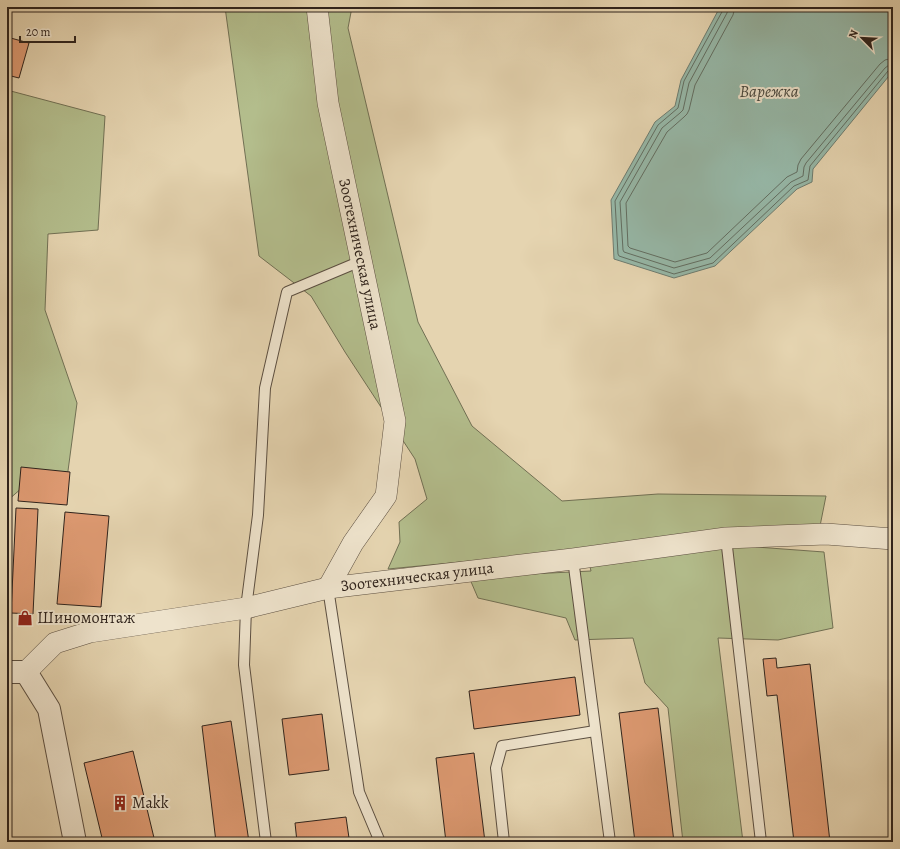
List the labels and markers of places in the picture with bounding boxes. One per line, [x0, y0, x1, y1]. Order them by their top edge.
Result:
place label: Шиномонтаж [37, 607, 135, 629]
shop icon: Шиномонтаж [16, 609, 34, 627]
place label: Makk [132, 792, 169, 814]
building icon: Makk [111, 794, 129, 812]

